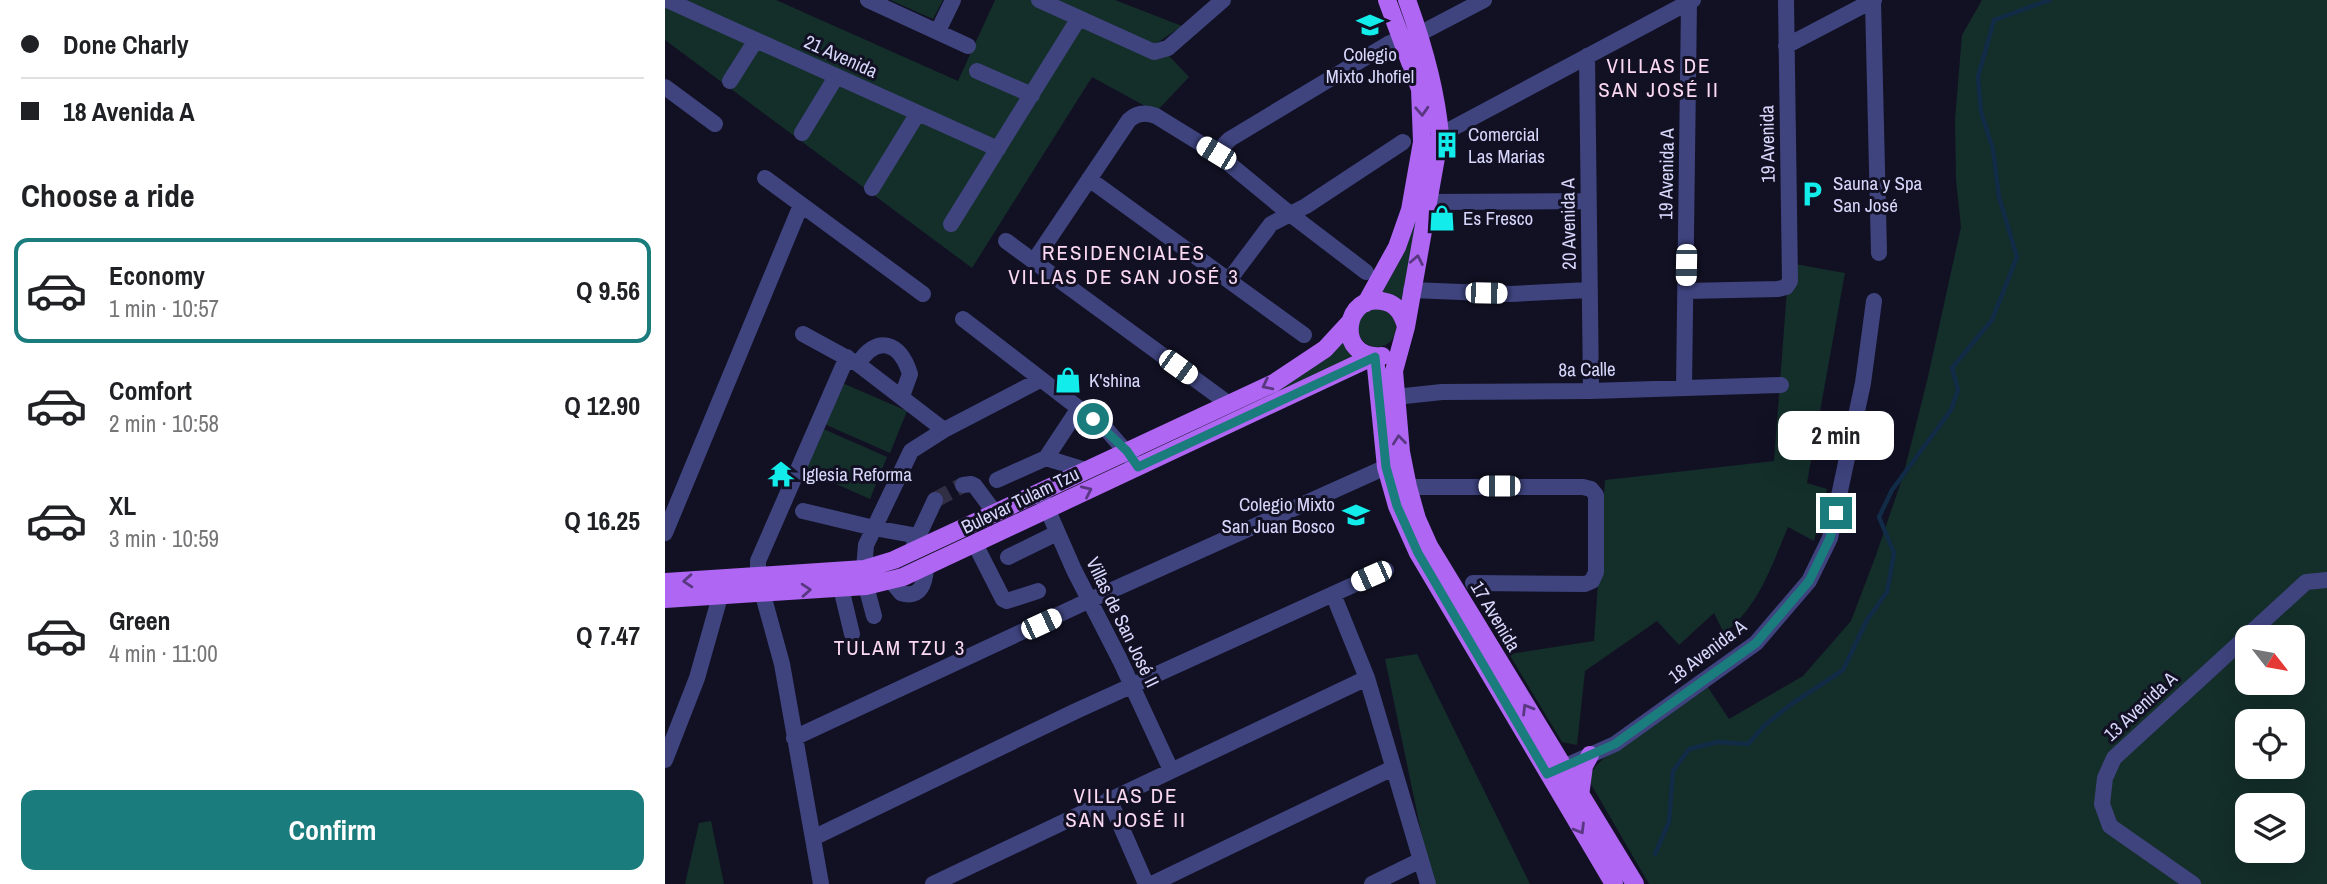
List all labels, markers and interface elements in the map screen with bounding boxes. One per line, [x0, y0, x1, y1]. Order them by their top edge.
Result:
school or university icon: Colegio Mixto Jhofiel [1355, 10, 1385, 40]
text: Done Charly [63, 27, 189, 62]
street label: 21 Avenida [800, 28, 882, 84]
place label: Colegio Mixto Jhofiel [1326, 41, 1414, 89]
district label: VILLAS DE SAN JOSÉ II [1598, 51, 1720, 104]
text: 18 Avenida A [63, 94, 195, 129]
street label: 19 Avenida [1753, 105, 1781, 183]
one-way arrow [1414, 106, 1429, 117]
place label: Comercial Las Marias [1468, 121, 1545, 169]
street label: 19 Avenida A [1652, 127, 1680, 220]
building icon: Comercial Las Marias [1432, 130, 1462, 160]
car [1193, 133, 1240, 173]
place label: Sauna y Spa San José [1833, 170, 1923, 218]
text: Choose a ride [21, 174, 195, 217]
street label: 20 Avenida A [1554, 177, 1582, 270]
parking icon: Sauna y Spa San José [1797, 179, 1827, 209]
shop icon: Es Fresco [1427, 203, 1457, 233]
place label: Es Fresco [1463, 205, 1533, 231]
district label: RESIDENCIALES VILLAS DE SAN JOSÉ 3 [1008, 238, 1240, 291]
car [1676, 244, 1697, 286]
one-way arrow [1408, 254, 1423, 266]
text: Economy [109, 258, 205, 293]
icon: car [25, 259, 88, 322]
text: Q 9.56 [576, 273, 640, 308]
car [1465, 282, 1508, 304]
text: 1 min · 10:57 [109, 293, 219, 324]
car [1155, 346, 1202, 388]
street label: 8a Calle [1558, 356, 1616, 382]
shop icon: K'shina [1053, 365, 1083, 395]
place label: K'shina [1089, 367, 1141, 393]
text: Comfort [109, 373, 192, 408]
icon: car [25, 374, 88, 437]
one-way arrow [1262, 377, 1274, 391]
text: Q 12.90 [564, 388, 640, 423]
route start [1077, 403, 1109, 435]
text: 2 min · 10:58 [109, 408, 219, 439]
callout: 2 min [1778, 412, 1894, 461]
text: 2 min [1811, 420, 1861, 451]
one-way arrow [1392, 434, 1407, 446]
temple icon: Iglesia Reforma [766, 459, 796, 489]
street label: Bulevar Tulam Tzu [957, 460, 1083, 540]
place label: Iglesia Reforma [802, 461, 912, 487]
car [1479, 476, 1521, 497]
one-way arrow [1080, 485, 1092, 499]
text: XL [109, 488, 136, 523]
icon: car [25, 489, 88, 552]
place label: Colegio Mixto San Juan Bosco [1222, 491, 1335, 539]
route end [1820, 497, 1852, 529]
school or university icon: Colegio Mixto San Juan Bosco [1341, 500, 1371, 530]
text: Q 16.25 [564, 503, 640, 538]
text: 3 min · 10:59 [109, 523, 219, 554]
street label: Villas de San José II [1080, 553, 1166, 691]
car [1348, 558, 1395, 594]
one-way arrow [683, 573, 694, 588]
street label: 17 Avenida [1465, 576, 1527, 656]
one-way arrow [801, 583, 812, 598]
text: Green [109, 603, 171, 638]
icon: car [25, 604, 88, 667]
car [1018, 606, 1065, 642]
street label: 18 Avenida A [1663, 613, 1752, 689]
text: Q 7.47 [576, 618, 640, 653]
north arrow [2235, 625, 2305, 695]
map controls [2235, 625, 2305, 863]
district label: TULAM TZU 3 [834, 633, 966, 662]
text: 4 min · 11:00 [109, 638, 218, 669]
street label: 13 Avenida A [2098, 665, 2183, 747]
one-way arrow [1523, 704, 1536, 717]
button: locate [2235, 709, 2305, 779]
district label: VILLAS DE SAN JOSÉ II [1065, 781, 1187, 834]
button: Confirm [21, 790, 644, 870]
button: layers [2235, 793, 2305, 863]
one-way arrow [1572, 821, 1585, 834]

